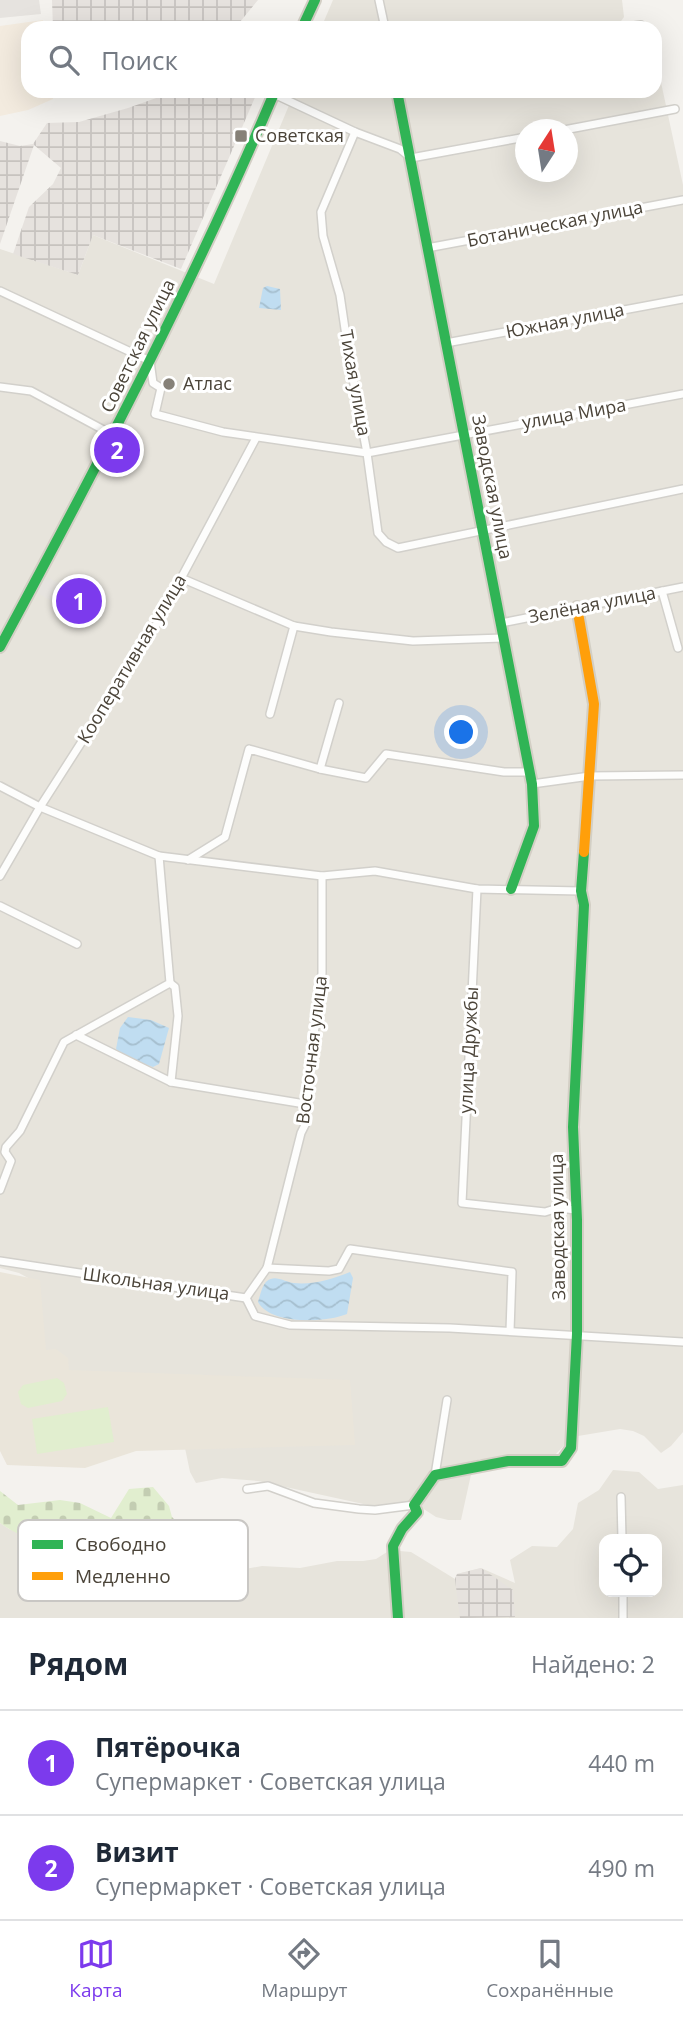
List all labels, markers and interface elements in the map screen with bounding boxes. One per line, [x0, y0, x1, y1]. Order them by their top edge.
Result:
search box [21, 21, 662, 98]
icon: search [45, 41, 83, 79]
text: Поиск [101, 42, 178, 78]
north arrow [515, 119, 578, 182]
place label: Советская [255, 123, 344, 147]
marker: Советская [233, 128, 249, 144]
street label: Ботаническая улица [465, 194, 645, 252]
street label: Советская улица [94, 275, 180, 416]
street label: Южная улица [504, 297, 626, 343]
street label: Тихая улица [335, 328, 377, 438]
place label: Атлас [183, 371, 232, 395]
marker: Атлас [161, 376, 177, 392]
street label: улица Мира [520, 392, 628, 434]
street label: Заводская улица [467, 413, 519, 561]
pin: 2 [94, 424, 140, 476]
street label: Кооперативная улица [71, 569, 191, 747]
pin: 1 [56, 575, 102, 627]
street label: Зелёная улица [526, 580, 657, 628]
your location [444, 715, 478, 749]
street label: Восточная улица [290, 974, 332, 1125]
street label: улица Дружбы [453, 986, 483, 1114]
street label: Заводская улица [544, 1154, 570, 1301]
street label: Школьная улица [81, 1261, 231, 1305]
legend [18, 1520, 248, 1601]
text: Свободно [75, 1531, 166, 1557]
map controls [599, 1534, 662, 1597]
button: locate [599, 1534, 662, 1597]
text: Медленно [75, 1563, 171, 1589]
text: Рядом [28, 1643, 128, 1684]
text: Найдено: 2 [531, 1648, 655, 1680]
text: Пятёрочка [95, 1729, 241, 1765]
text: 1 [44, 1747, 58, 1779]
text: 440 m [588, 1747, 655, 1779]
text: Супермаркет · Советская улица [95, 1765, 446, 1797]
text: Визит [95, 1834, 179, 1870]
text: 2 [44, 1852, 58, 1884]
text: 490 m [588, 1852, 655, 1884]
text: Супермаркет · Советская улица [95, 1870, 446, 1902]
tab: Карта [69, 1935, 123, 2003]
tab: Маршрут [261, 1935, 348, 2003]
tab: Сохранённые [486, 1935, 614, 2003]

